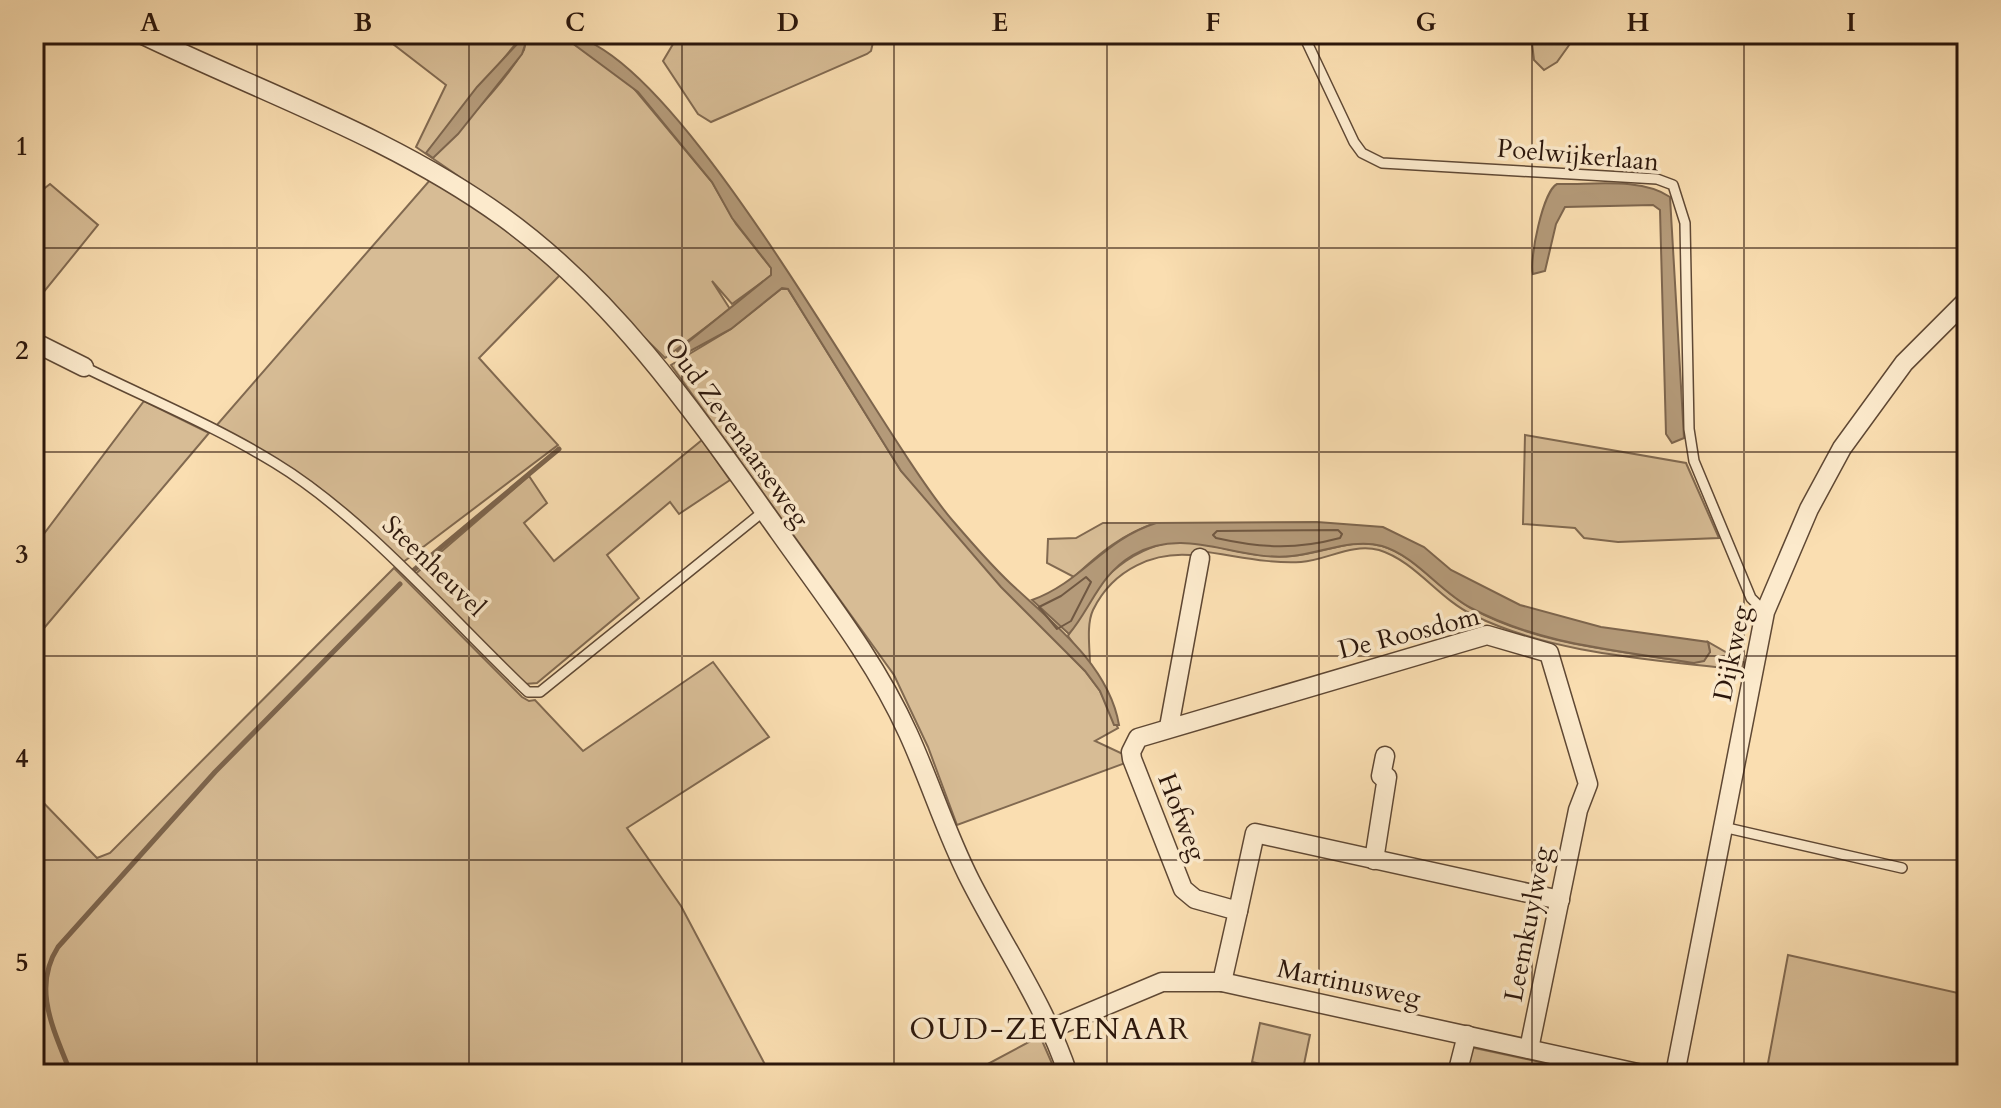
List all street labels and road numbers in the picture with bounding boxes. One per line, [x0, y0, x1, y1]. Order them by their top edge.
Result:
street label: Poelwijkerlaan [1496, 130, 1661, 180]
street label: Oud Zevenaarseweg [656, 330, 818, 535]
street label: Steenheuvel [375, 508, 494, 625]
street label: De Roosdom [1335, 599, 1483, 667]
street label: Dijkweg [1705, 602, 1759, 704]
street label: Hofweg [1149, 768, 1215, 866]
street label: Leemkuylweg [1496, 843, 1560, 1004]
street label: Martinusweg [1274, 951, 1424, 1015]

